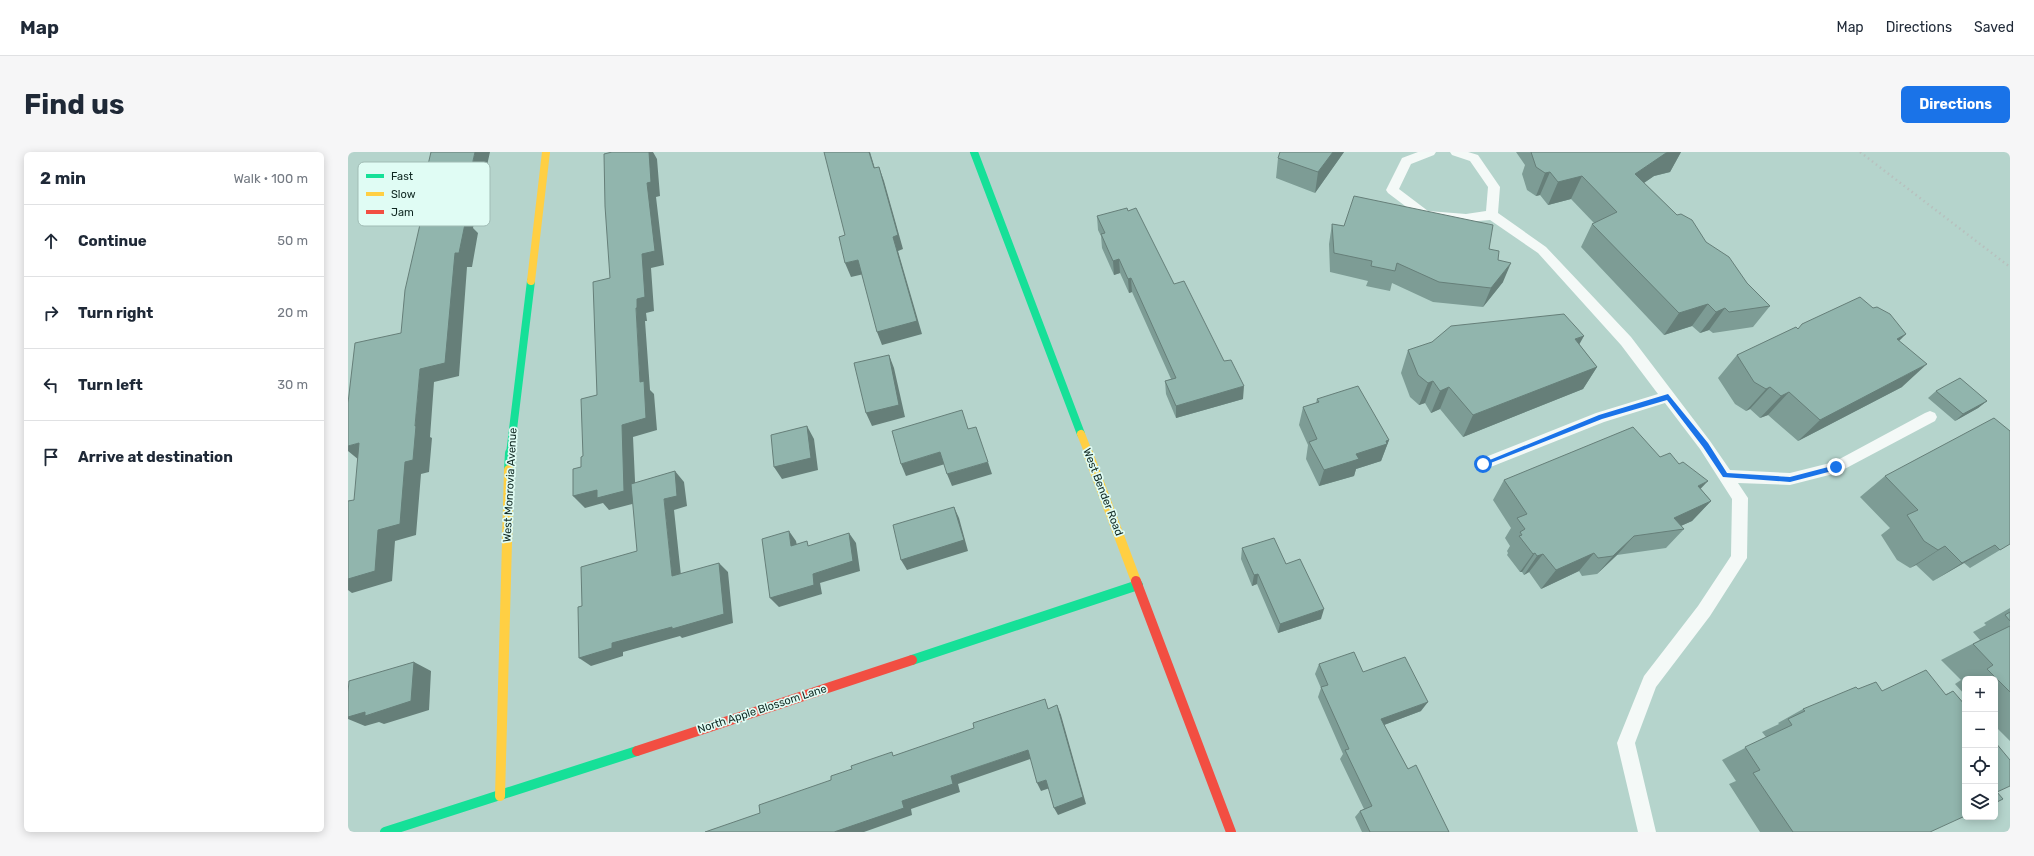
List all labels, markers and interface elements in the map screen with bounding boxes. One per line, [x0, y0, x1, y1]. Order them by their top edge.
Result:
text: Map [20, 16, 59, 39]
text: Map [1837, 19, 1864, 36]
text: Directions [1886, 19, 1952, 36]
text: Saved [1974, 19, 2014, 36]
button: Directions [1901, 86, 2010, 123]
text: Find us [24, 88, 124, 121]
legend [358, 162, 490, 226]
text: 2 min [40, 168, 86, 188]
text: Fast [391, 170, 414, 183]
text: Walk · 100 m [233, 171, 308, 186]
text: Slow [391, 188, 416, 201]
text: Jam [391, 206, 414, 219]
icon: ahead [40, 230, 62, 252]
text: Continue [78, 232, 147, 250]
text: 50 m [277, 233, 308, 248]
icon: right [40, 302, 62, 324]
text: Turn right [78, 304, 153, 322]
text: 20 m [277, 305, 308, 320]
icon: left [40, 374, 62, 396]
text: Turn left [78, 376, 143, 394]
text: 30 m [277, 377, 308, 392]
street label: West Monrovia Avenue [500, 427, 520, 543]
icon: arrive [40, 446, 62, 468]
street label: West Bender Road [1080, 446, 1126, 538]
text: Arrive at destination [78, 448, 233, 466]
route start [1474, 455, 1492, 473]
route end [1827, 458, 1845, 476]
map controls [1962, 676, 1998, 820]
button: + [1962, 676, 1998, 712]
street label: North Apple Blossom Lane [696, 682, 828, 736]
button: − [1962, 712, 1998, 748]
button: locate [1962, 748, 1998, 784]
button: layers [1962, 784, 1998, 820]

